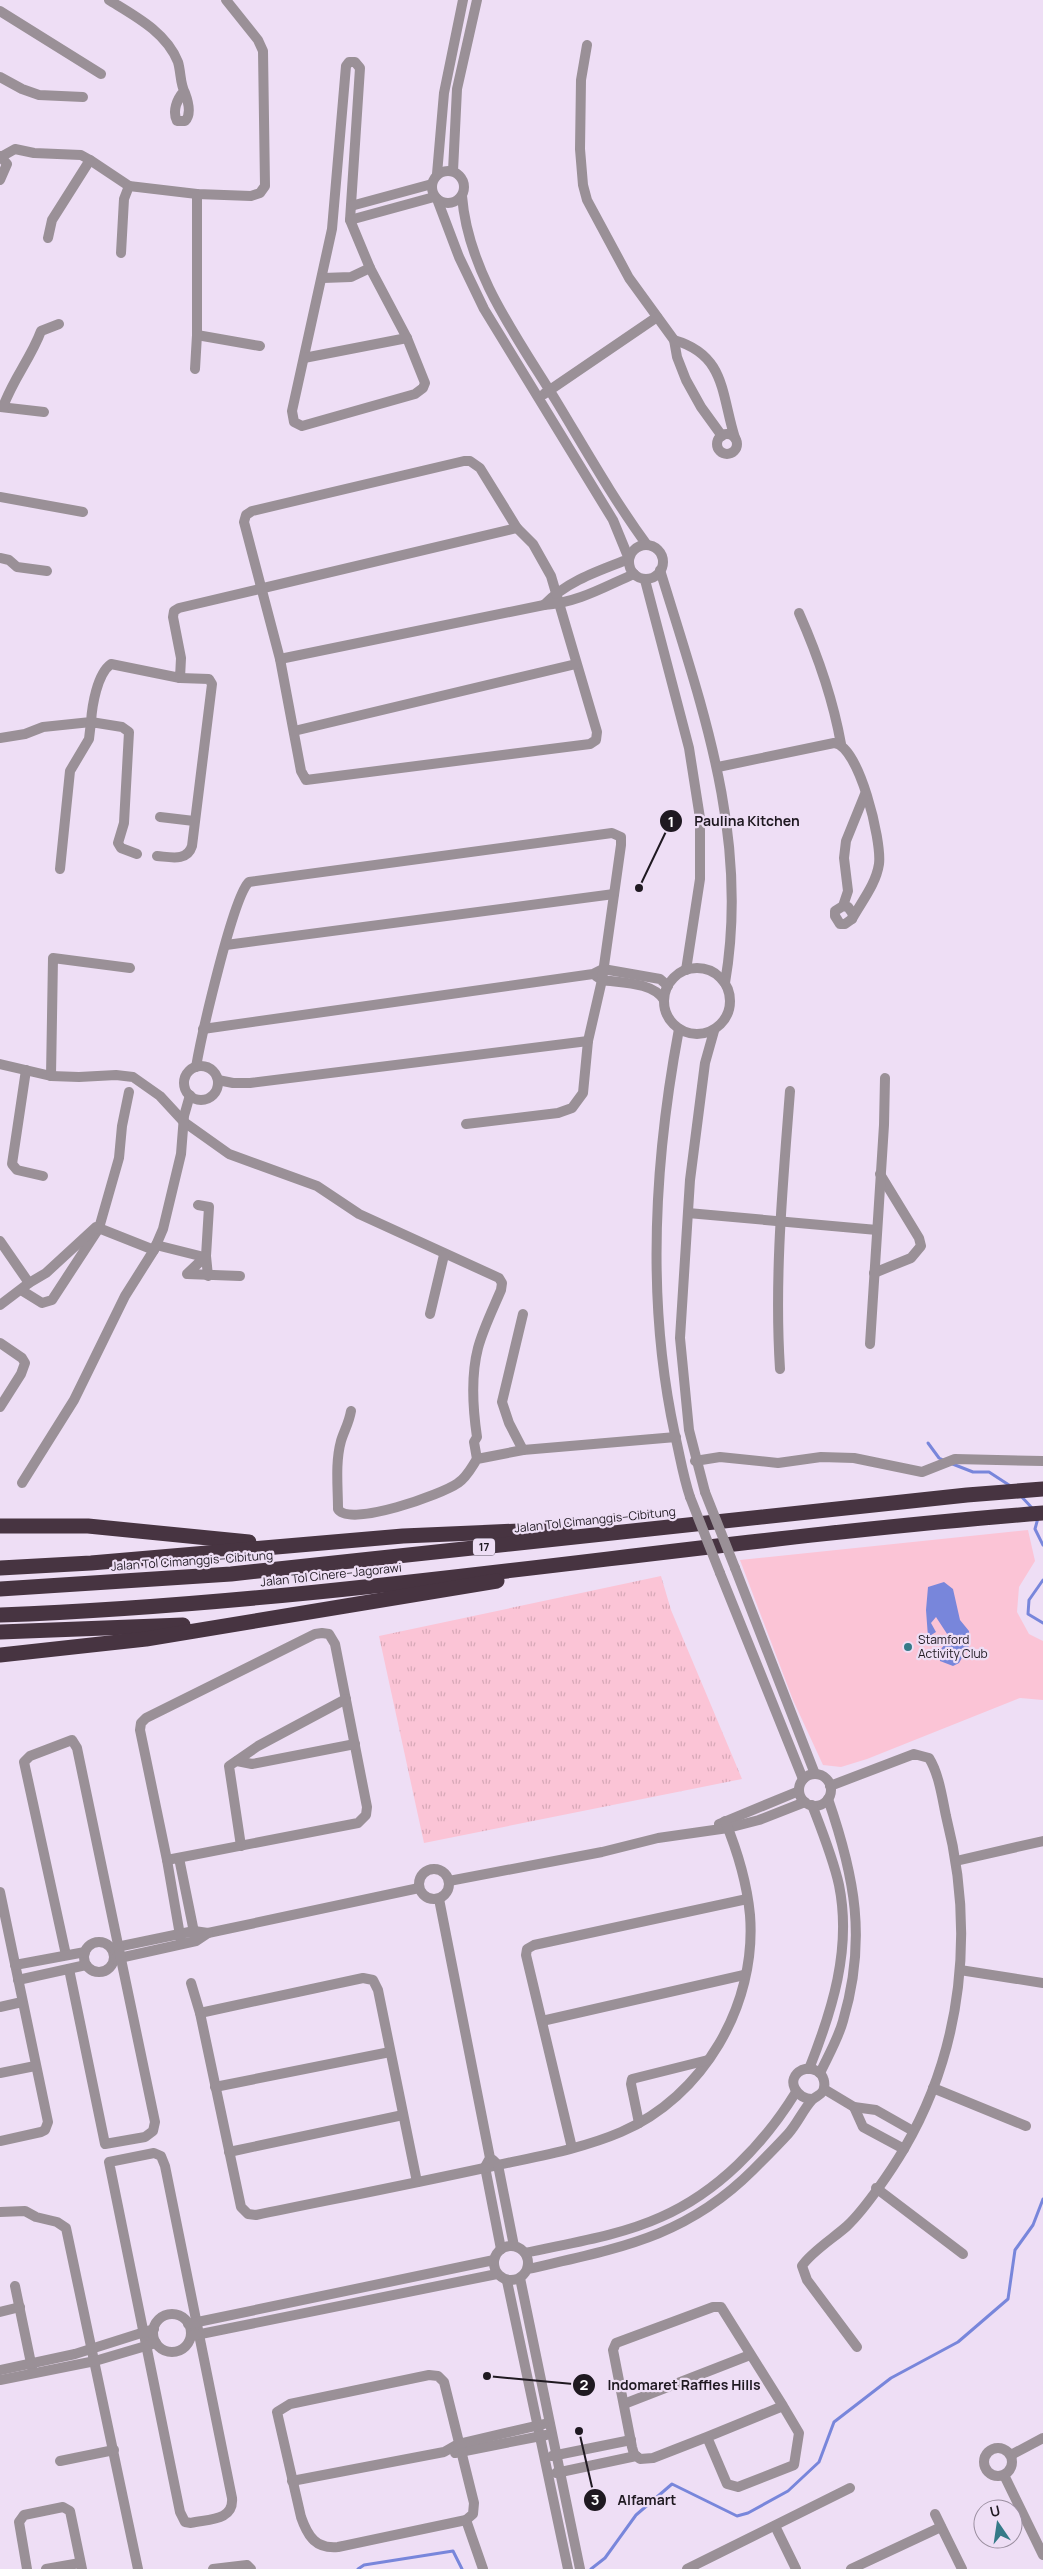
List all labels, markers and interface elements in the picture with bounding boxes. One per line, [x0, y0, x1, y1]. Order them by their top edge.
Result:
callout: Paulina Kitchen [659, 807, 809, 836]
text: 1 [668, 811, 674, 832]
text: Paulina Kitchen [694, 811, 800, 830]
street label: Jalan Tol Cimanggis–Cibitung [513, 1503, 677, 1536]
road number: 17 [473, 1538, 495, 1555]
street label: Jalan Tol Cimanggis–Cibitung [110, 1546, 274, 1575]
street label: Jalan Tol Cinere–Jagorawi [260, 1559, 402, 1590]
place label: Stamford Activity Club [918, 1631, 988, 1662]
marker: Stamford Activity Club [902, 1641, 914, 1653]
callout: Indomaret Raffles Hills [572, 2370, 770, 2399]
text: 2 [580, 2374, 589, 2395]
text: Indomaret Raffles Hills [607, 2375, 761, 2394]
callout: Alfamart [582, 2485, 686, 2514]
text: 3 [591, 2489, 599, 2510]
text: Alfamart [618, 2490, 676, 2509]
north arrow [973, 2499, 1023, 2549]
text: U [988, 2500, 1002, 2521]

